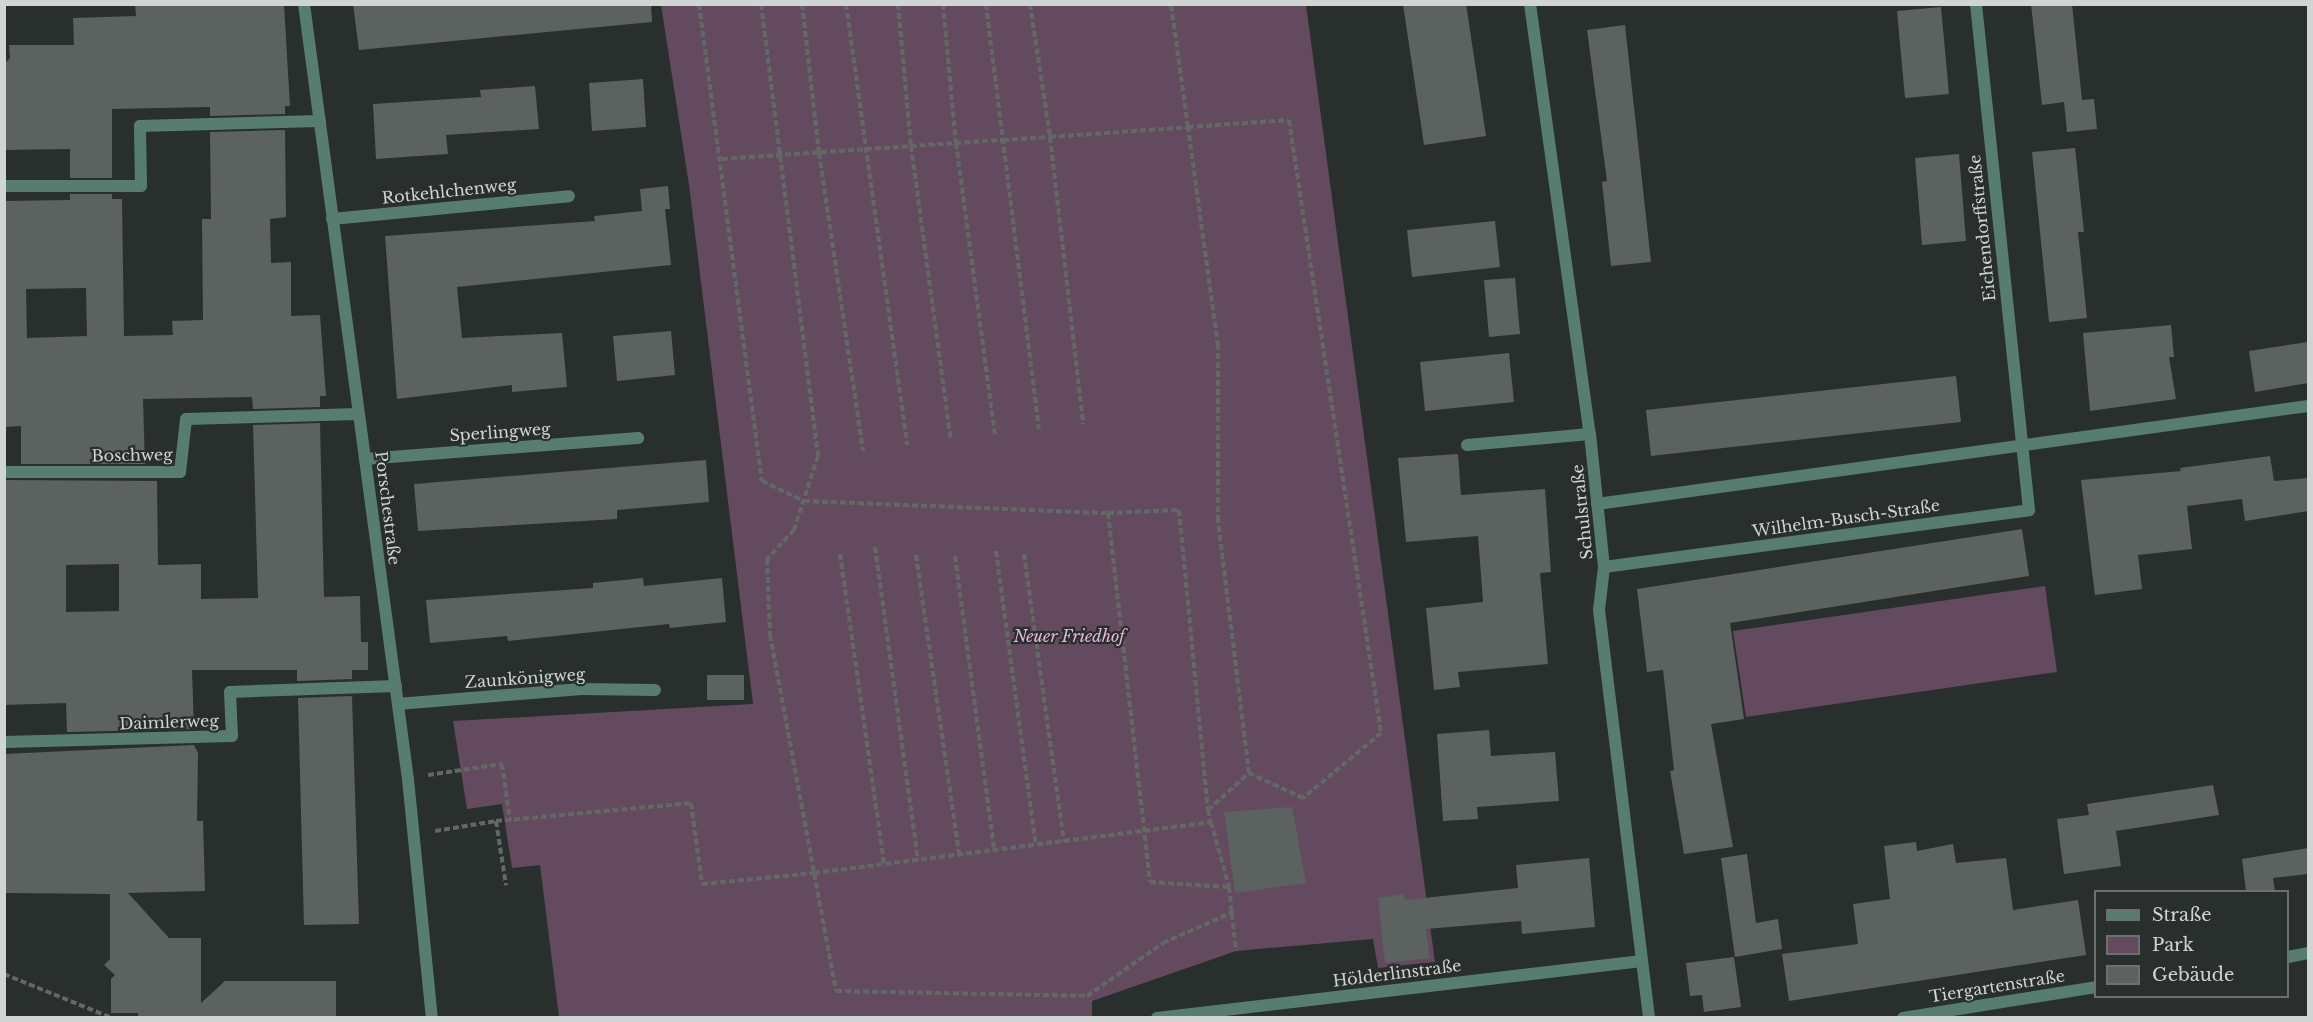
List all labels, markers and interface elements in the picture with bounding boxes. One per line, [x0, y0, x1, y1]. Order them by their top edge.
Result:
street label: Eichendorffstraße [1965, 154, 1999, 302]
street label: Rotkehlchenweg [381, 174, 517, 208]
street label: Sperlingweg [449, 419, 551, 445]
street label: Boschweg [91, 445, 173, 465]
street label: Porschestraße [371, 450, 405, 566]
street label: Schulstraße [1567, 463, 1597, 561]
street label: Wilhelm-Busch-Straße [1751, 495, 1941, 541]
park label: Neuer Friedhof [1013, 626, 1125, 646]
street label: Zaunkönigweg [464, 664, 586, 692]
street label: Daimlerweg [119, 711, 219, 733]
legend [2094, 890, 2289, 998]
text: Straße [2152, 904, 2212, 926]
text: Park [2152, 934, 2194, 956]
street label: Hölderlinstraße [1332, 956, 1462, 990]
text: Gebäude [2152, 964, 2234, 986]
street label: Tiergartenstraße [1928, 966, 2066, 1006]

